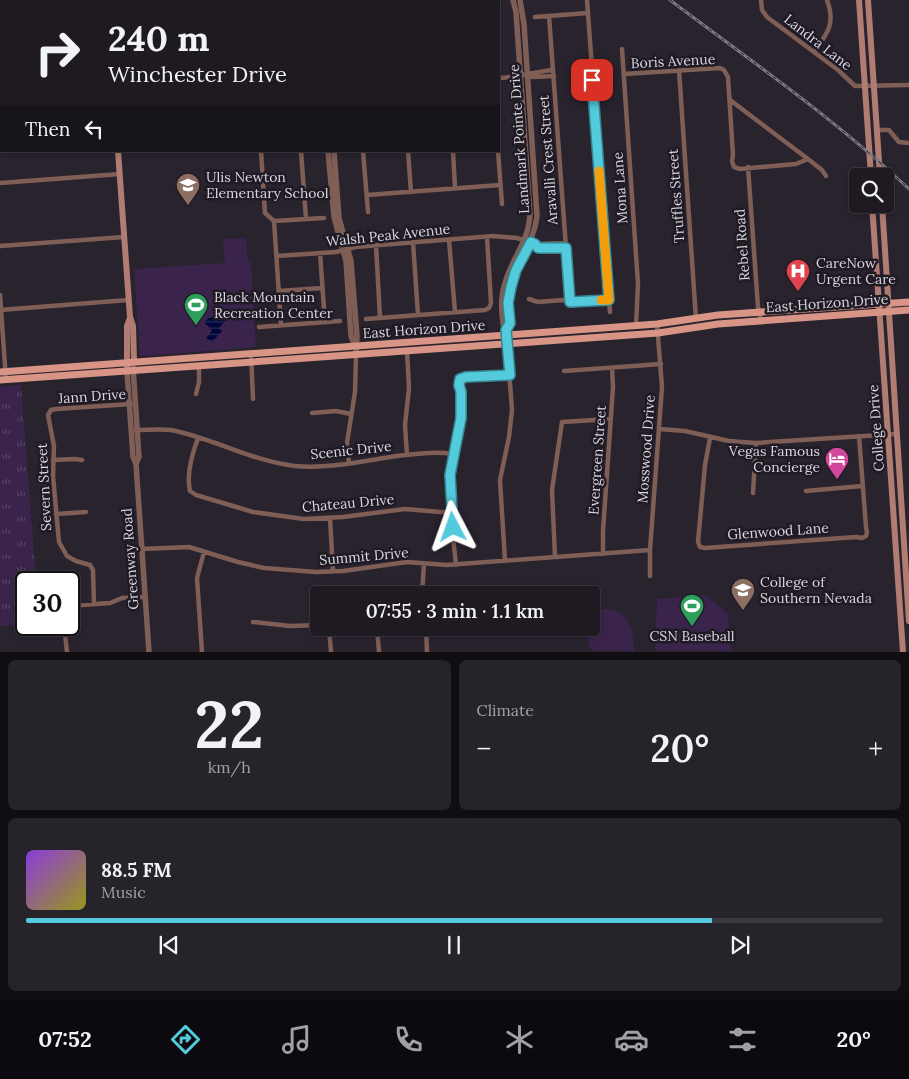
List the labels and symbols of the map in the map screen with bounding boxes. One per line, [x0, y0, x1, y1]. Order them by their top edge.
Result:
street label: Landra Lane [781, 10, 856, 74]
street label: Boris Avenue [630, 50, 716, 72]
pin [571, 59, 613, 101]
street label: Landmark Pointe Drive [505, 63, 533, 214]
street label: Aravalli Crest Street [534, 94, 562, 226]
street label: Truffles Street [664, 148, 688, 244]
street label: Mona Lane [608, 151, 631, 225]
place label: Ulis Newton Elementary School [206, 168, 329, 202]
school or university icon: Ulis Newton Elementary School [175, 172, 201, 206]
street label: Rebel Road [731, 208, 753, 282]
street label: Walsh Peak Avenue [325, 219, 451, 250]
place label: CareNow Urgent Care [816, 254, 896, 288]
hospital icon: CareNow Urgent Care [785, 258, 811, 292]
place label: Black Mountain Recreation Center [214, 288, 333, 322]
street label: East Horizon Drive [765, 290, 889, 316]
sports icon: Black Mountain Recreation Center [183, 292, 209, 326]
street label: East Horizon Drive [362, 316, 486, 342]
street label: College Drive [864, 384, 888, 472]
street label: Jann Drive [56, 385, 127, 407]
street label: Mosswood Drive [633, 394, 659, 504]
street label: Evergreen Street [584, 404, 610, 515]
street label: Scenic Drive [310, 437, 393, 463]
street label: Severn Street [33, 442, 55, 531]
place label: Vegas Famous Concierge [728, 442, 820, 476]
hotel icon: Vegas Famous Concierge [824, 446, 850, 480]
street label: Chateau Drive [301, 490, 395, 516]
position arrow [426, 500, 478, 552]
street label: Greenway Road [117, 508, 143, 610]
street label: Glenwood Lane [727, 518, 830, 544]
street label: Summit Drive [319, 543, 410, 569]
speed limit sign: 30 [15, 571, 80, 636]
place label: College of Southern Nevada [760, 573, 872, 607]
school or university icon: College of Southern Nevada [730, 577, 756, 611]
sports icon: CSN Baseball [679, 593, 705, 627]
place label: CSN Baseball [649, 627, 735, 645]

